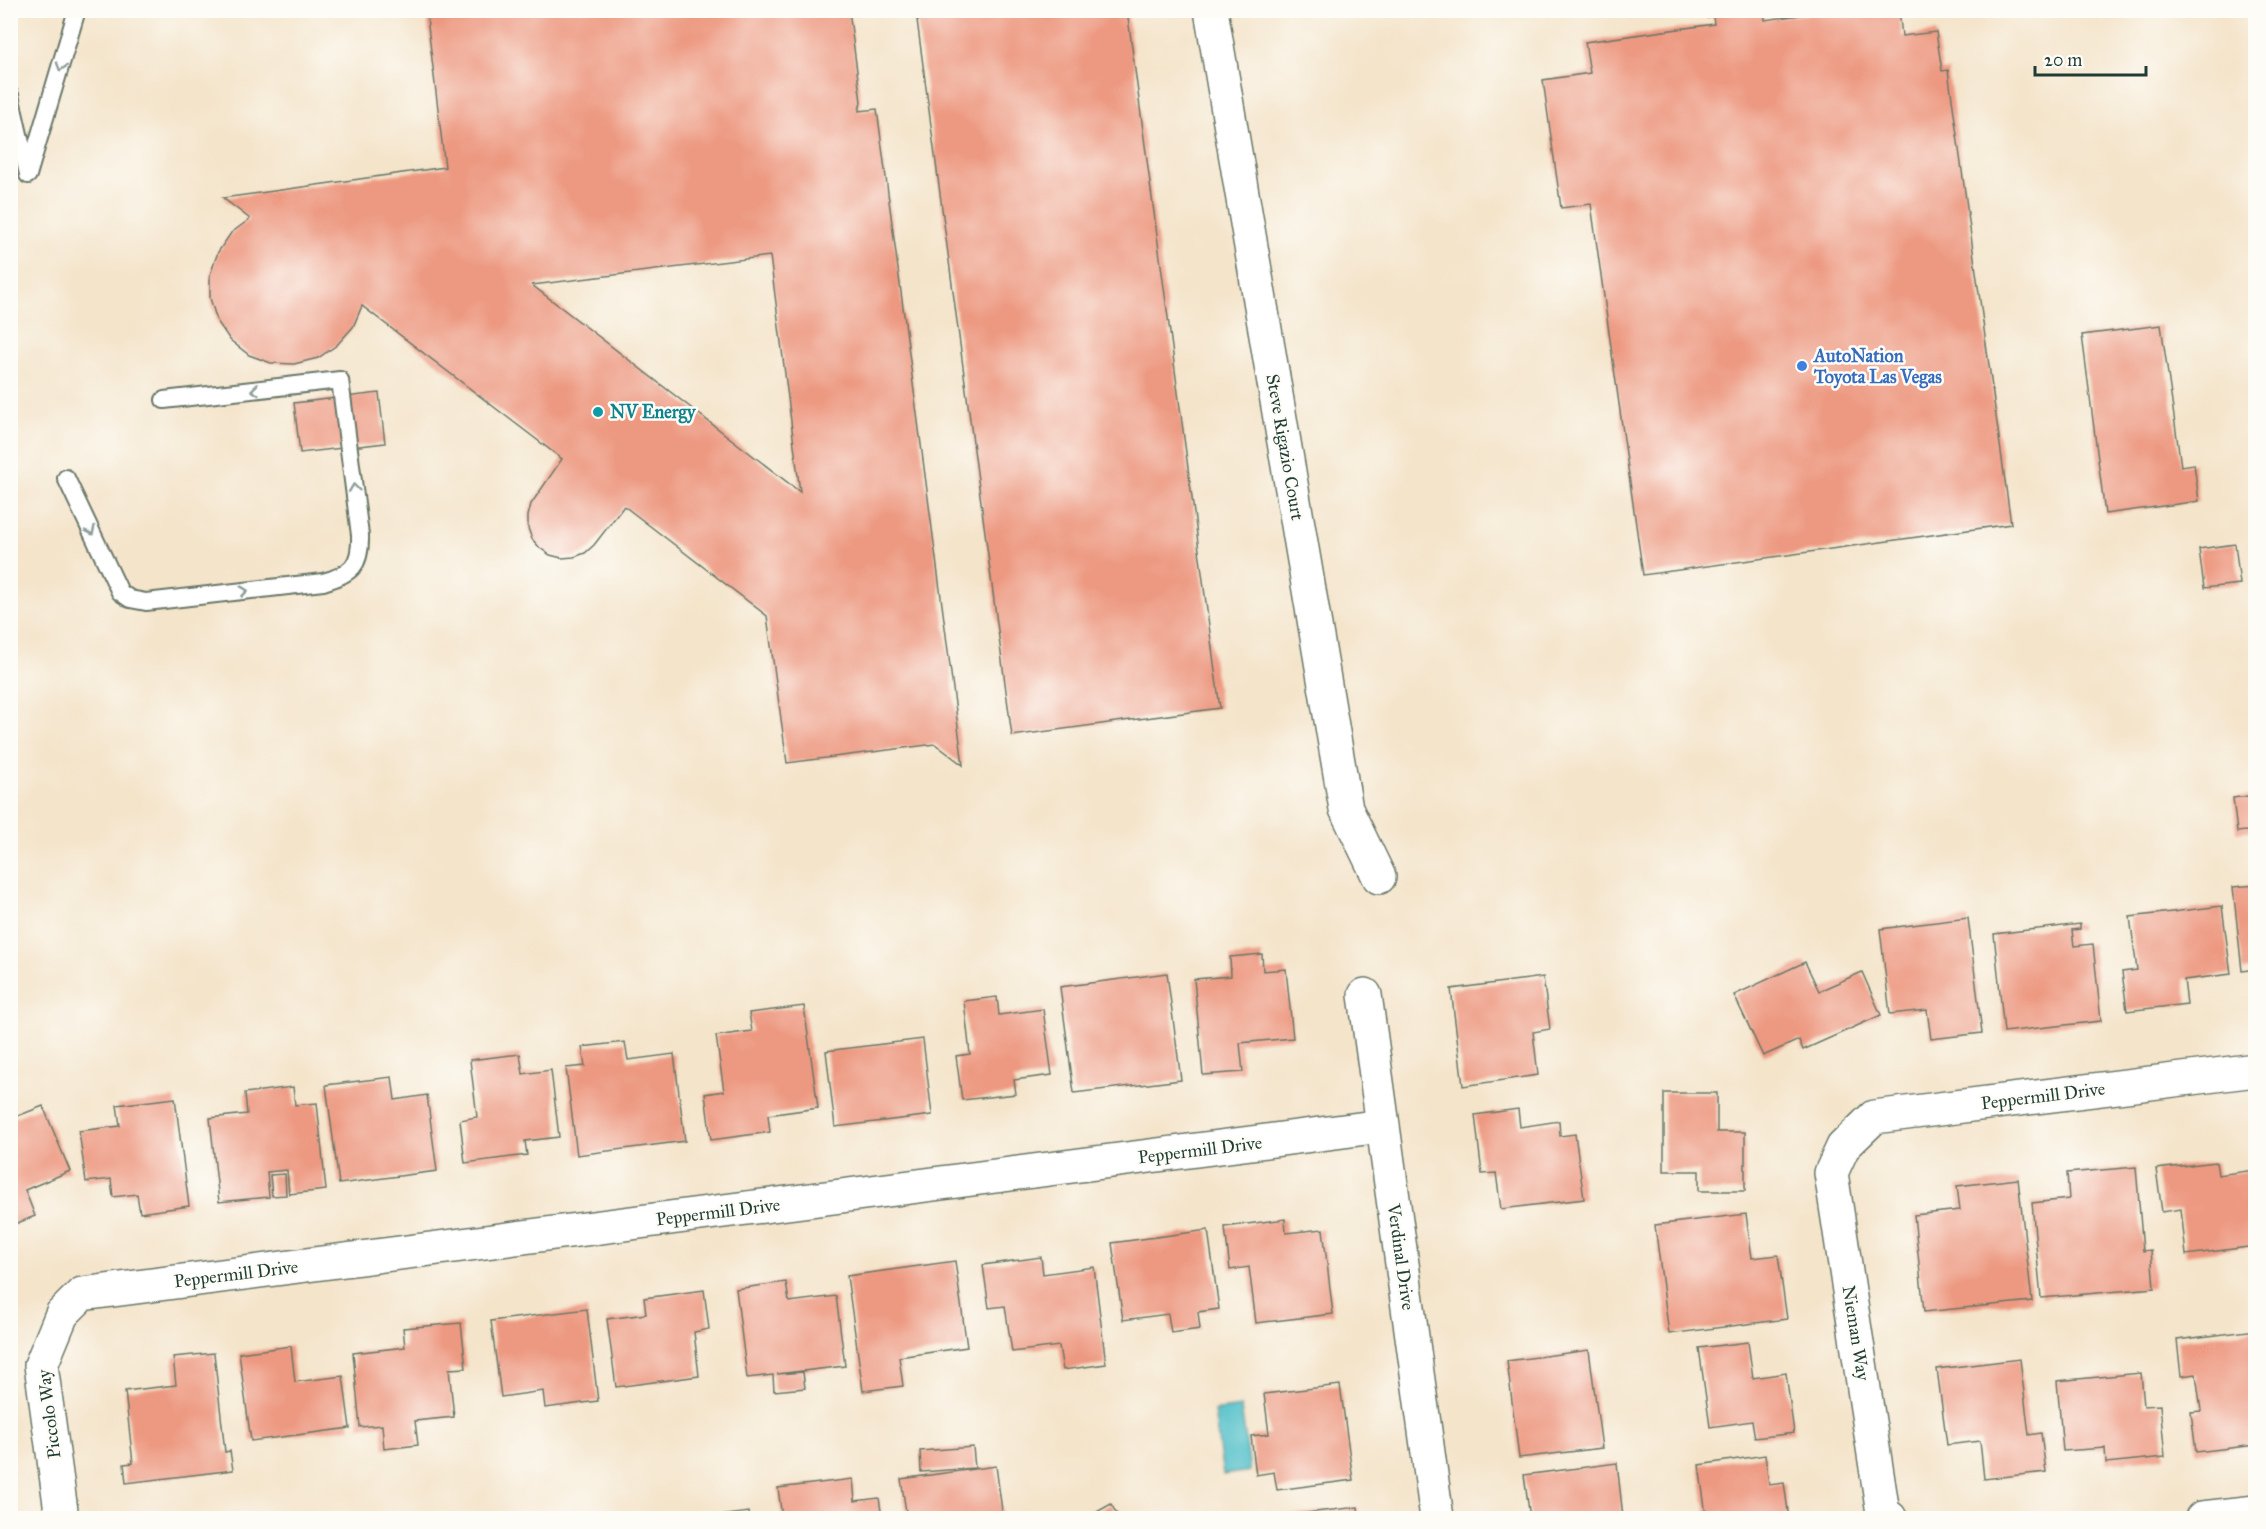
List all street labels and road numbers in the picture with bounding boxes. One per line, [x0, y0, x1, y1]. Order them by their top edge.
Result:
street label: Steve Rigazio Court [1260, 372, 1309, 523]
street label: Peppermill Drive [1980, 1077, 2106, 1115]
street label: Peppermill Drive [1137, 1131, 1263, 1169]
street label: Peppermill Drive [655, 1193, 781, 1231]
street label: Verdinal Drive [1383, 1201, 1419, 1312]
street label: Peppermill Drive [173, 1255, 299, 1293]
street label: Nieman Way [1838, 1284, 1874, 1383]
street label: Piccolo Way [33, 1368, 65, 1460]

